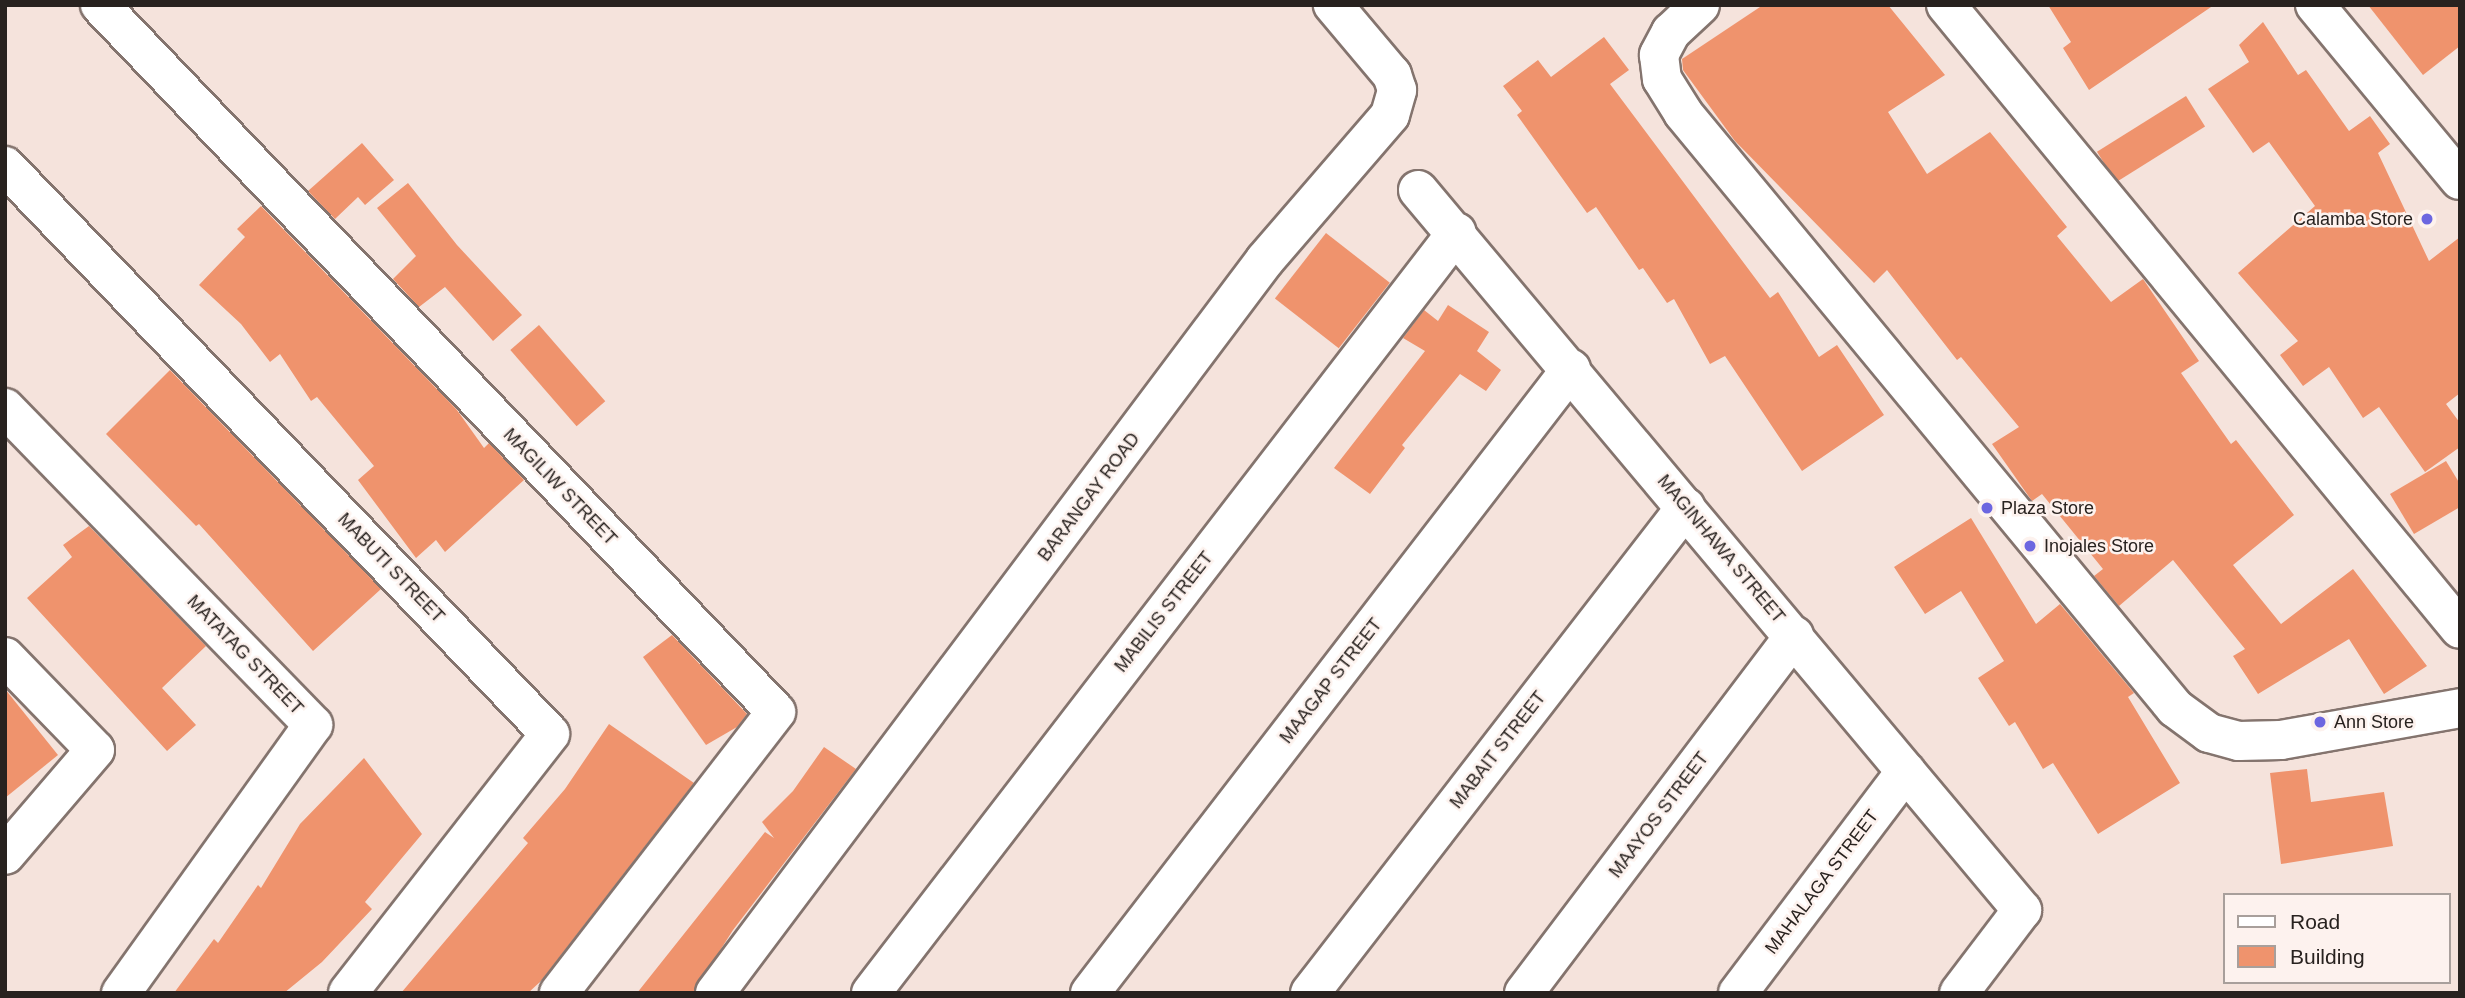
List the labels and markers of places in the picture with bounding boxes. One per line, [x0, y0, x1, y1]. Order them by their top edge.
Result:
place label: Calamba Store [2293, 208, 2413, 230]
marker: Calamba Store [2419, 211, 2435, 227]
place label: Plaza Store [2001, 497, 2094, 519]
marker: Plaza Store [1979, 500, 1995, 516]
place label: Inojales Store [2044, 535, 2154, 557]
marker: Inojales Store [2022, 538, 2038, 554]
place label: Ann Store [2334, 711, 2414, 733]
marker: Ann Store [2312, 714, 2328, 730]

